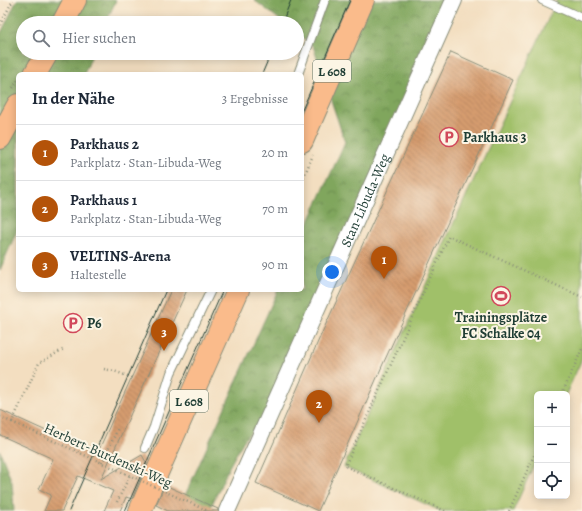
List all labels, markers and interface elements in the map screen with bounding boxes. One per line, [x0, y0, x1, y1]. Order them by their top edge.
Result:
search box [16, 16, 304, 60]
icon: search [30, 27, 52, 49]
text: Hier suchen [62, 28, 136, 48]
road number: L 608 [313, 60, 351, 82]
text: In der Nähe [32, 87, 115, 110]
text: 3 Ergebnisse [222, 90, 288, 107]
parking icon: Parkhaus 3 [438, 126, 460, 148]
place label: Parkhaus 3 [463, 128, 527, 147]
text: Parkhaus 2 [70, 134, 139, 154]
text: 1 [43, 144, 47, 161]
text: 20 m [262, 144, 288, 161]
street label: Stan-Libuda-Weg [336, 151, 395, 250]
text: Parkplatz · Stan-Libuda-Weg [70, 154, 222, 171]
text: Parkhaus 1 [70, 190, 137, 210]
text: 2 [42, 200, 48, 217]
text: 70 m [262, 200, 288, 217]
text: Parkplatz · Stan-Libuda-Weg [70, 210, 222, 227]
text: VELTINS-Arena [70, 246, 171, 266]
pin: 1 [371, 246, 397, 279]
text: 3 [42, 256, 48, 273]
text: 90 m [262, 256, 288, 273]
your location [322, 262, 342, 282]
text: Haltestelle [70, 266, 126, 283]
sports icon: Trainingsplätze FC Schalke 04 [490, 285, 512, 307]
place label: Trainingsplätze FC Schalke 04 [455, 308, 548, 343]
parking icon: P6 [62, 312, 84, 334]
place label: P6 [87, 314, 102, 333]
pin: 3 [151, 318, 177, 351]
road number: L 608 [170, 390, 208, 412]
pin: 2 [306, 390, 332, 423]
map controls [534, 391, 570, 499]
button: + [534, 391, 570, 427]
street label: Herbert-Burdenski-Weg [41, 419, 175, 492]
button: − [534, 427, 570, 463]
button: locate [534, 463, 570, 499]

